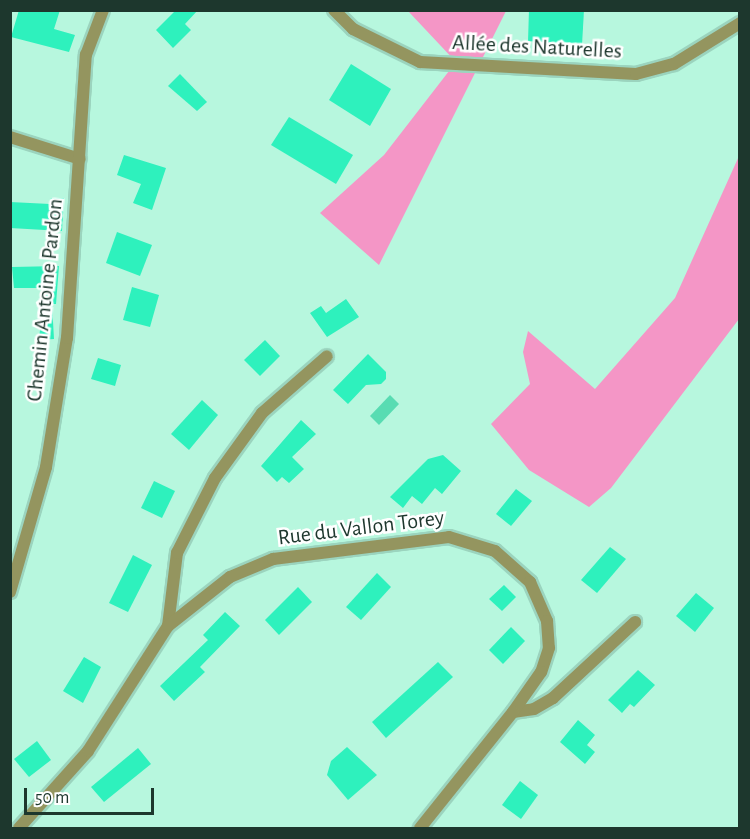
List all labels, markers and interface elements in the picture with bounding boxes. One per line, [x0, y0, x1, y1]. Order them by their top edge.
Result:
street label: Allée des Naturelles [451, 29, 623, 65]
street label: Chemin Antoine Pardon [21, 197, 69, 403]
street label: Rue du Vallon Torey [276, 505, 446, 551]
scale bar [27, 776, 158, 814]
text: 50 m [35, 789, 69, 807]

